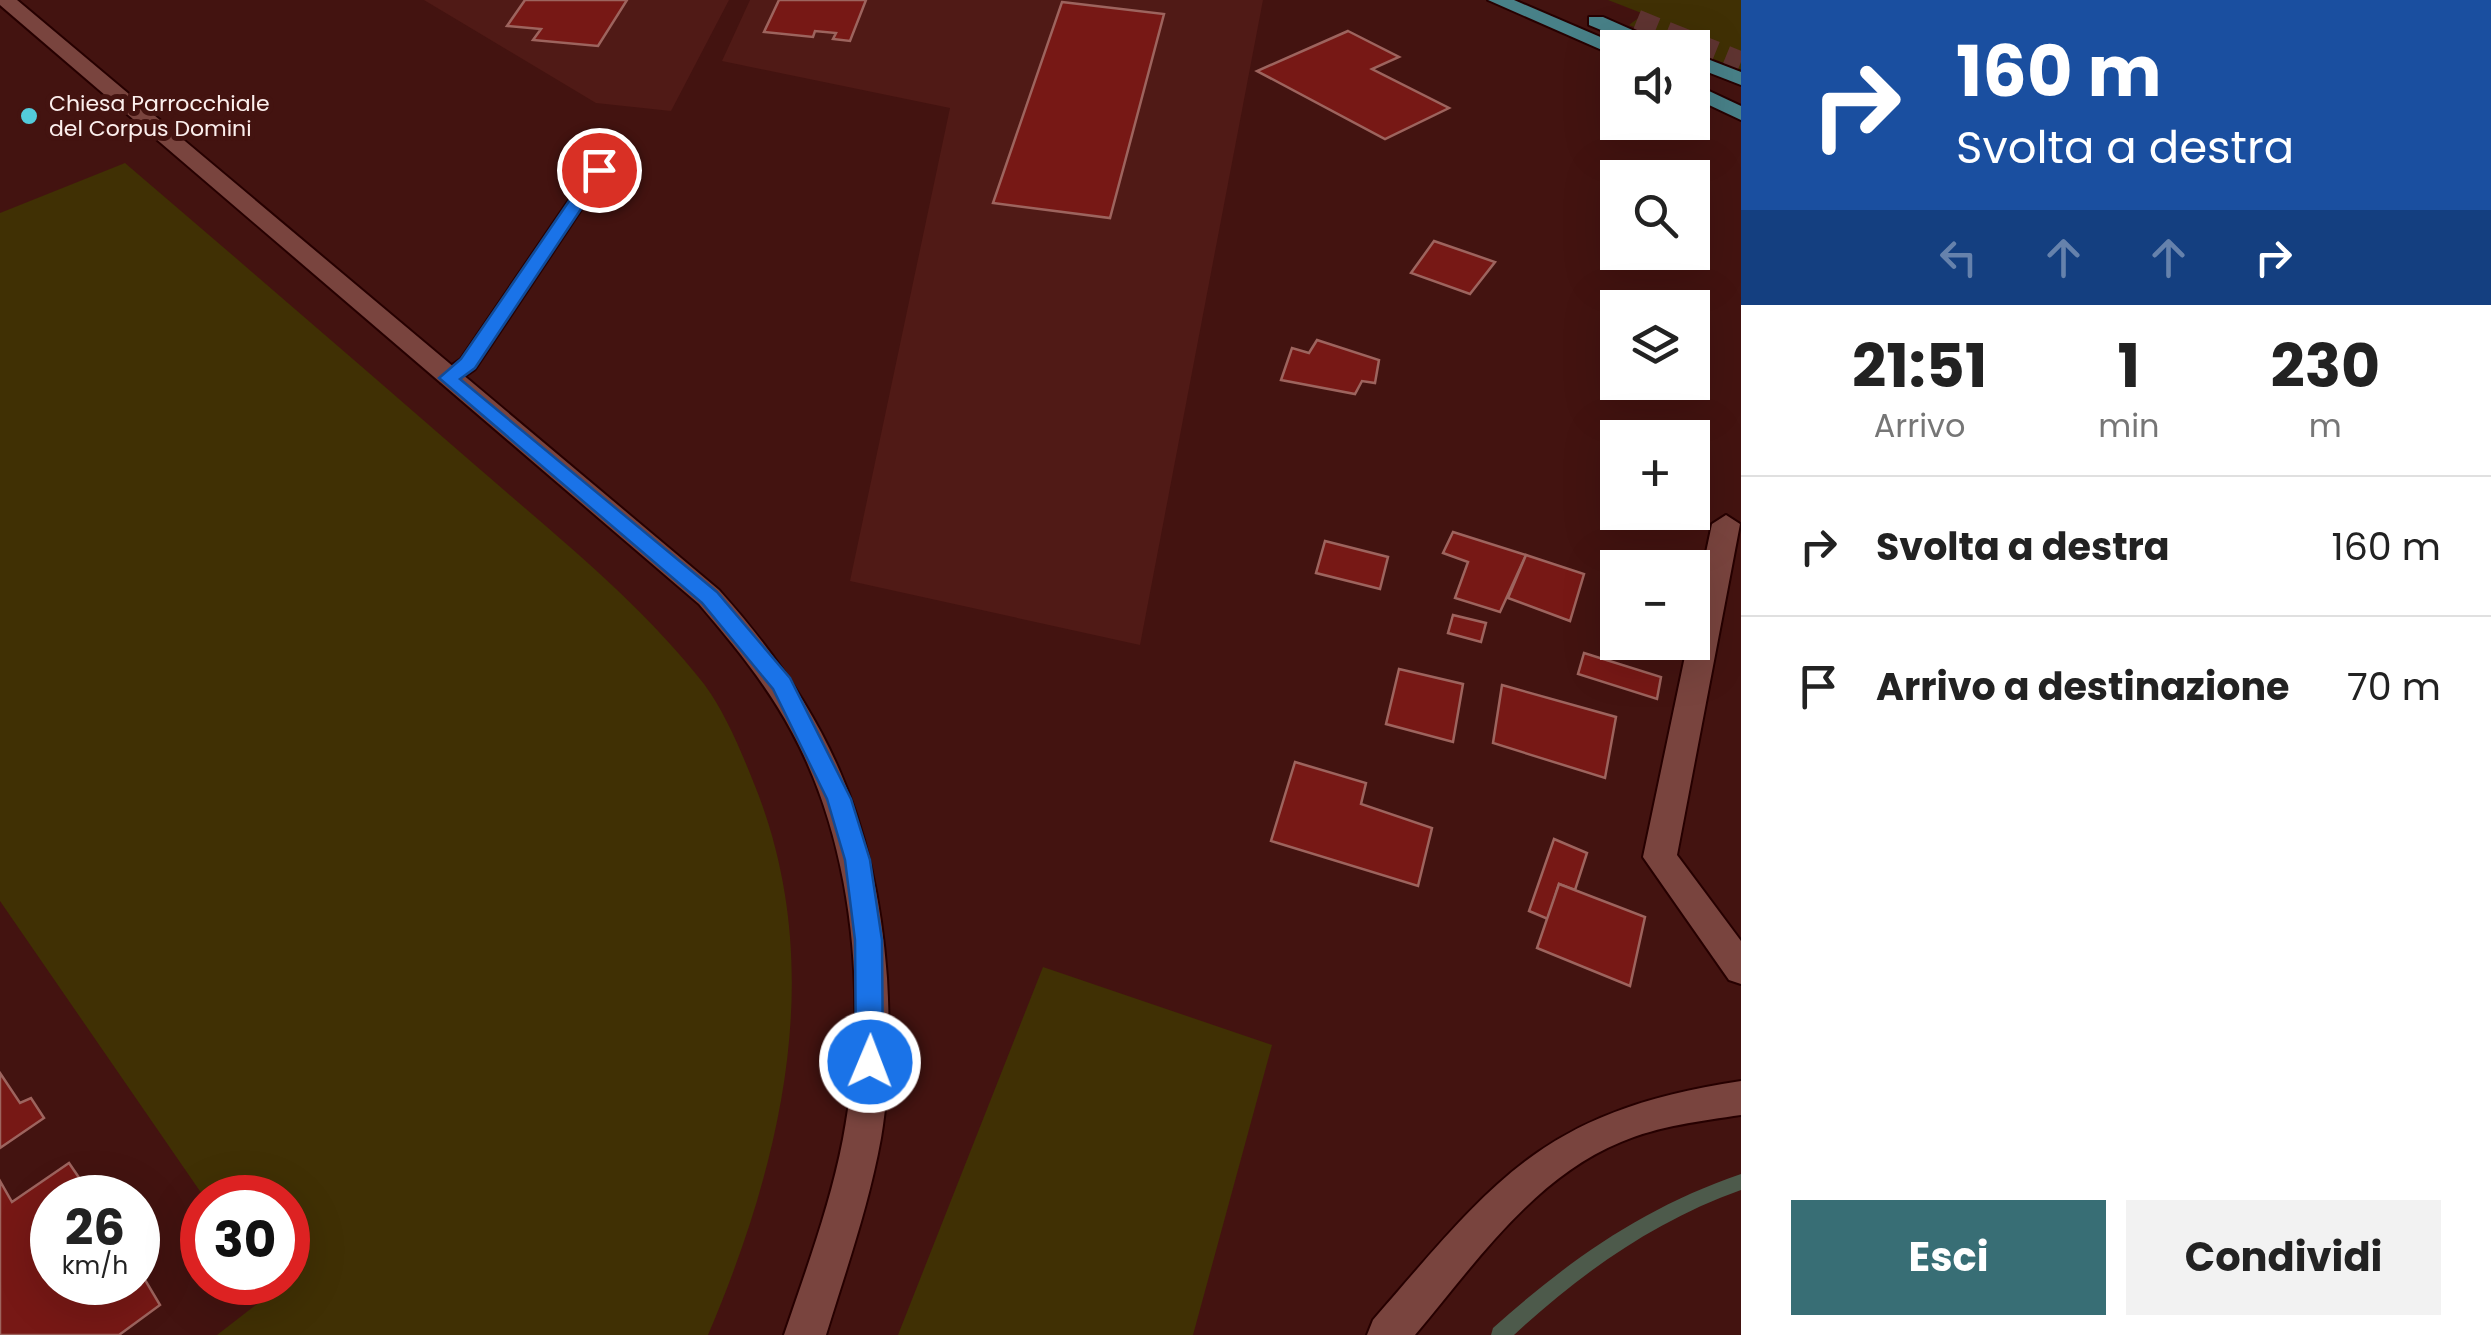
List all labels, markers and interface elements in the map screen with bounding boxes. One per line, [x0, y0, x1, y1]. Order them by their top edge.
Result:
text: 160 m [1956, 22, 2162, 121]
map controls [1600, 30, 1710, 660]
button: sound [1600, 30, 1710, 140]
icon: right [1791, 40, 1921, 170]
place label: Chiesa Parrocchiale del Corpus Domini [49, 88, 270, 144]
marker: Chiesa Parrocchiale del Corpus Domini [18, 105, 40, 127]
text: Svolta a destra [1956, 116, 2294, 179]
pin [557, 128, 642, 213]
icon: arrive [572, 143, 627, 198]
button: search [1600, 160, 1710, 270]
icon: left [1931, 230, 1986, 285]
icon: ahead [2036, 230, 2091, 285]
icon: ahead [2141, 230, 2196, 285]
icon: right [2246, 230, 2301, 285]
button: layers [1600, 290, 1710, 400]
text: 21:51 [1852, 324, 1987, 408]
text: 1 [2118, 324, 2140, 408]
text: 230 [2270, 324, 2380, 408]
text: Arrivo [1874, 403, 1965, 448]
text: min [2098, 403, 2160, 448]
text: m [2309, 403, 2342, 448]
button: + [1600, 420, 1710, 530]
icon: right [1791, 519, 1846, 574]
text: Svolta a destra [1876, 520, 2170, 573]
text: 160 m [2332, 520, 2441, 573]
button: − [1600, 550, 1710, 660]
icon: arrive [1791, 659, 1846, 714]
text: Arrivo a destinazione [1876, 660, 2289, 713]
text: 70 m [2347, 660, 2441, 713]
position arrow [818, 1010, 922, 1114]
speed limit sign: 30 [180, 1175, 310, 1305]
text: 26 [65, 1192, 125, 1263]
button: Esci [1791, 1200, 2106, 1315]
button: Condividi [2126, 1200, 2441, 1315]
text: km/h [62, 1248, 128, 1283]

